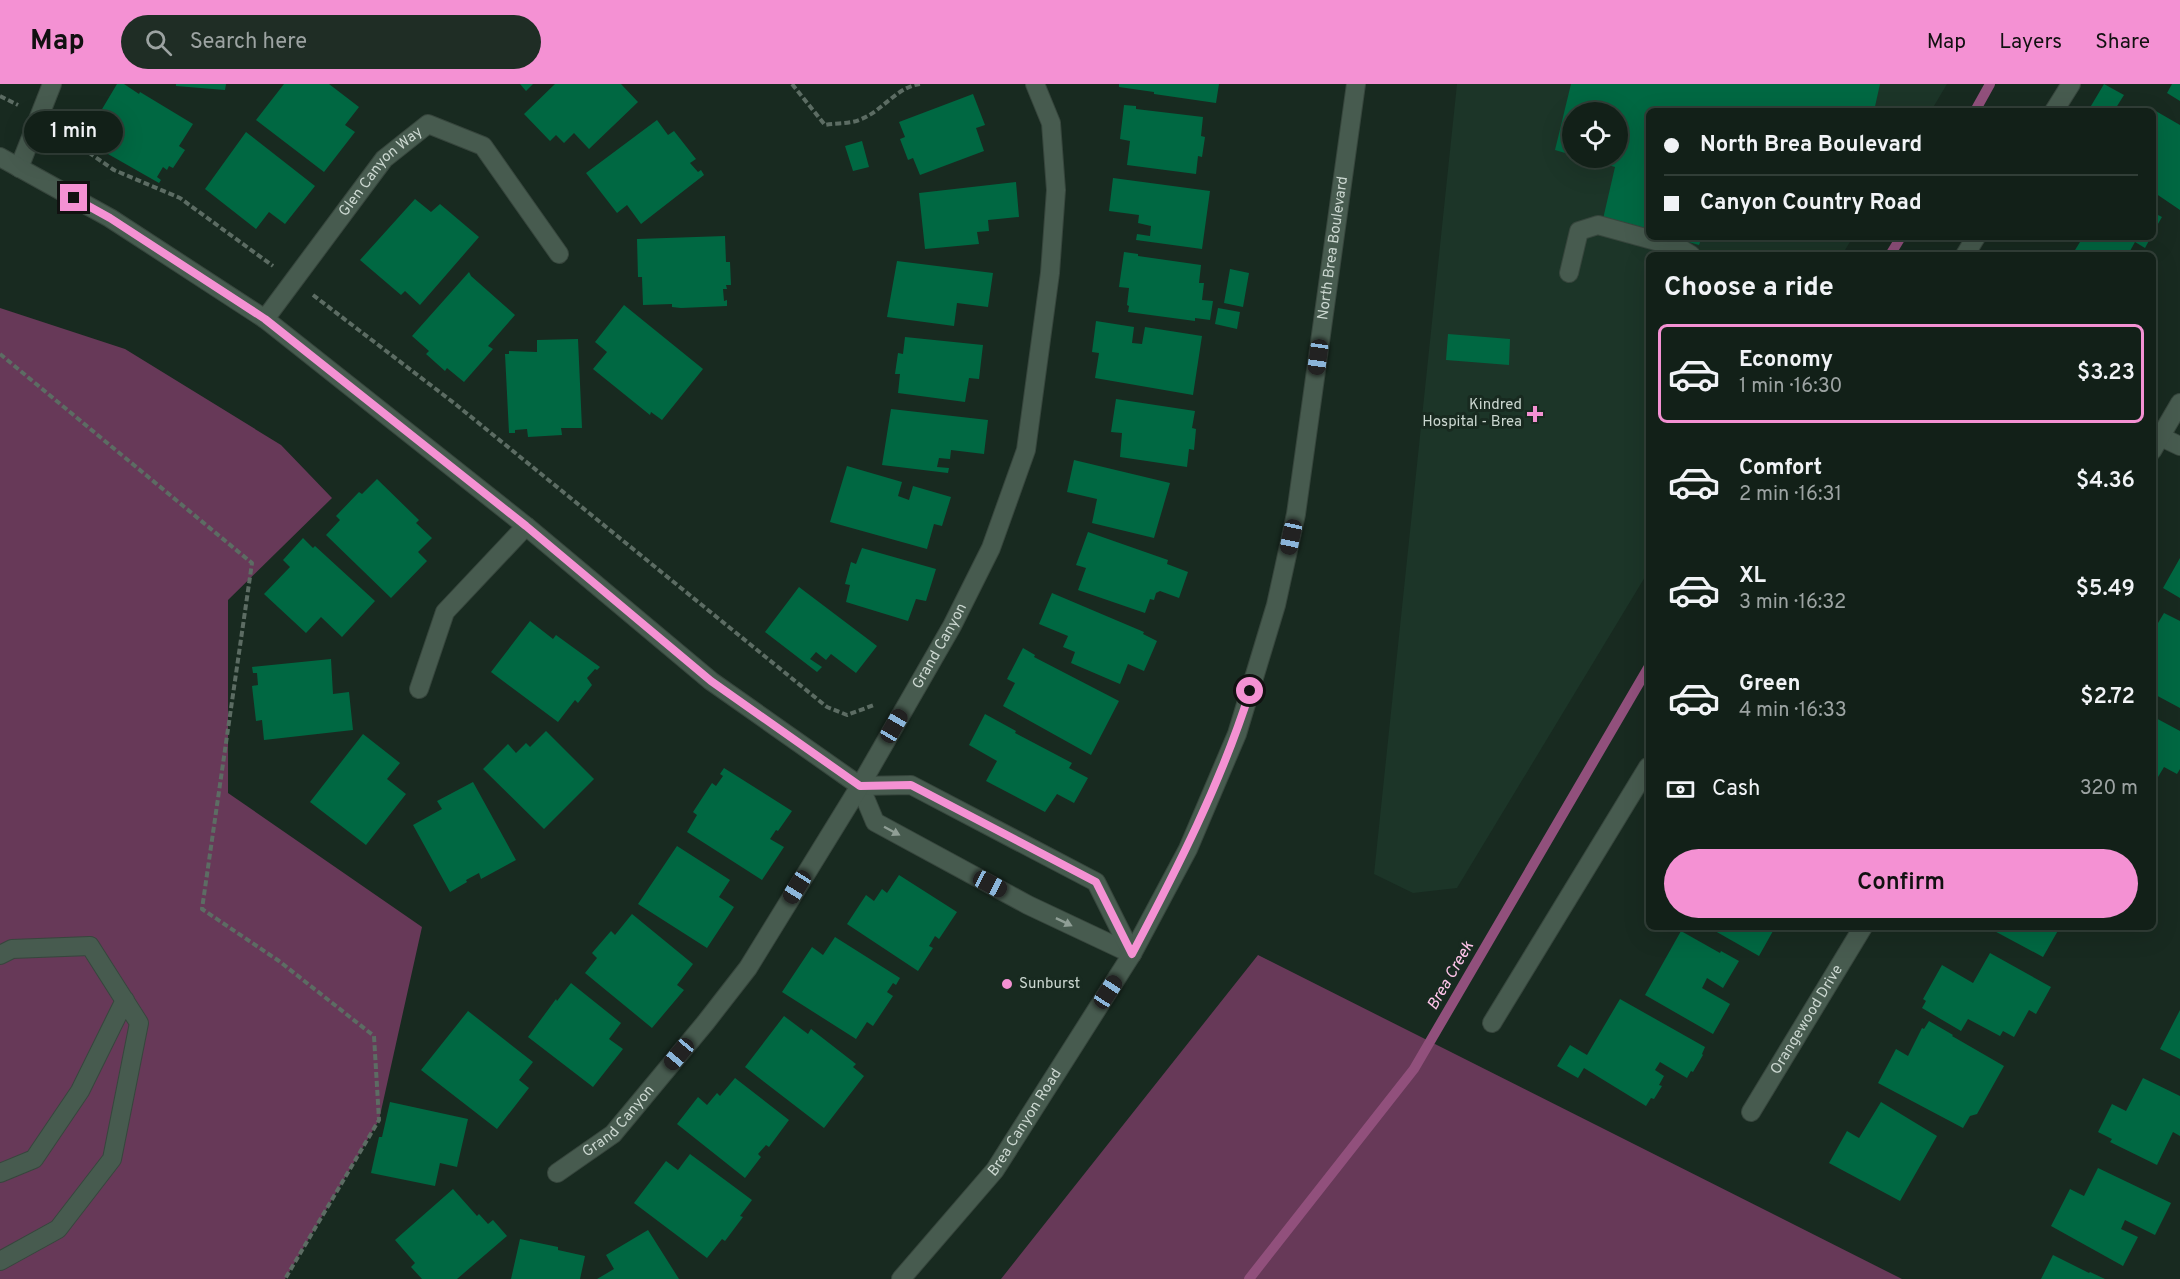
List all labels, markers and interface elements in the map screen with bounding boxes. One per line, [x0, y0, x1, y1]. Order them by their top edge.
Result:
search box [121, 15, 541, 69]
text: Map [30, 24, 85, 60]
icon: search [142, 26, 175, 59]
text: Search here [190, 29, 307, 56]
text: Map [1927, 29, 1966, 56]
text: Layers [1999, 29, 2062, 56]
text: Share [2095, 29, 2150, 56]
map controls [1562, 102, 1628, 168]
button: locate [1562, 102, 1628, 168]
callout: 1 min [25, 111, 124, 153]
text: 1 min [50, 119, 97, 145]
street label: Glen Canyon Way [335, 122, 427, 221]
text: North Brea Boulevard [1700, 132, 1922, 159]
street label: North Brea Boulevard [1314, 175, 1353, 321]
route end [60, 184, 87, 211]
text: Canyon Country Road [1700, 190, 1922, 217]
text: Choose a ride [1664, 271, 1834, 305]
car [1307, 338, 1329, 376]
icon: car [1667, 347, 1721, 401]
text: Economy [1739, 347, 1833, 374]
text: $3.23 [2077, 360, 2135, 387]
text: 1 min · 16:30 [1739, 374, 1842, 400]
place label: Kindred Hospital - Brea [1422, 396, 1522, 432]
marker: Kindred Hospital - Brea [1526, 405, 1544, 423]
icon: car [1667, 455, 1721, 509]
text: Comfort [1739, 455, 1822, 482]
text: $4.36 [2076, 468, 2135, 495]
text: 2 min · 16:31 [1739, 482, 1842, 508]
car [1278, 518, 1304, 556]
icon: car [1667, 563, 1721, 617]
text: XL [1739, 563, 1766, 590]
text: $5.49 [2076, 576, 2135, 603]
text: 3 min · 16:32 [1739, 590, 1846, 616]
street label: Grand Canyon [908, 600, 971, 692]
icon: car [1667, 671, 1721, 725]
text: Green [1739, 671, 1801, 698]
route start [1236, 677, 1263, 704]
text: $2.72 [2080, 684, 2135, 711]
text: 4 min · 16:33 [1739, 698, 1847, 724]
car [877, 706, 911, 746]
icon: cash [1664, 773, 1697, 806]
text: Cash [1712, 776, 1761, 803]
text: 320 m [2080, 776, 2138, 802]
one-way arrow [884, 826, 901, 836]
button: Confirm [1664, 849, 2138, 918]
car [780, 867, 814, 907]
car [970, 868, 1010, 900]
one-way arrow [1056, 917, 1073, 927]
water label: Brea Creek [1423, 937, 1479, 1014]
street label: Orangewood Drive [1766, 961, 1847, 1078]
car [1091, 972, 1125, 1012]
place label: Sunburst [1019, 975, 1080, 994]
marker: Sunburst [1000, 977, 1014, 991]
car [661, 1034, 697, 1074]
street label: Brea Canyon Road [984, 1065, 1066, 1181]
street label: Grand Canyon [579, 1081, 659, 1162]

